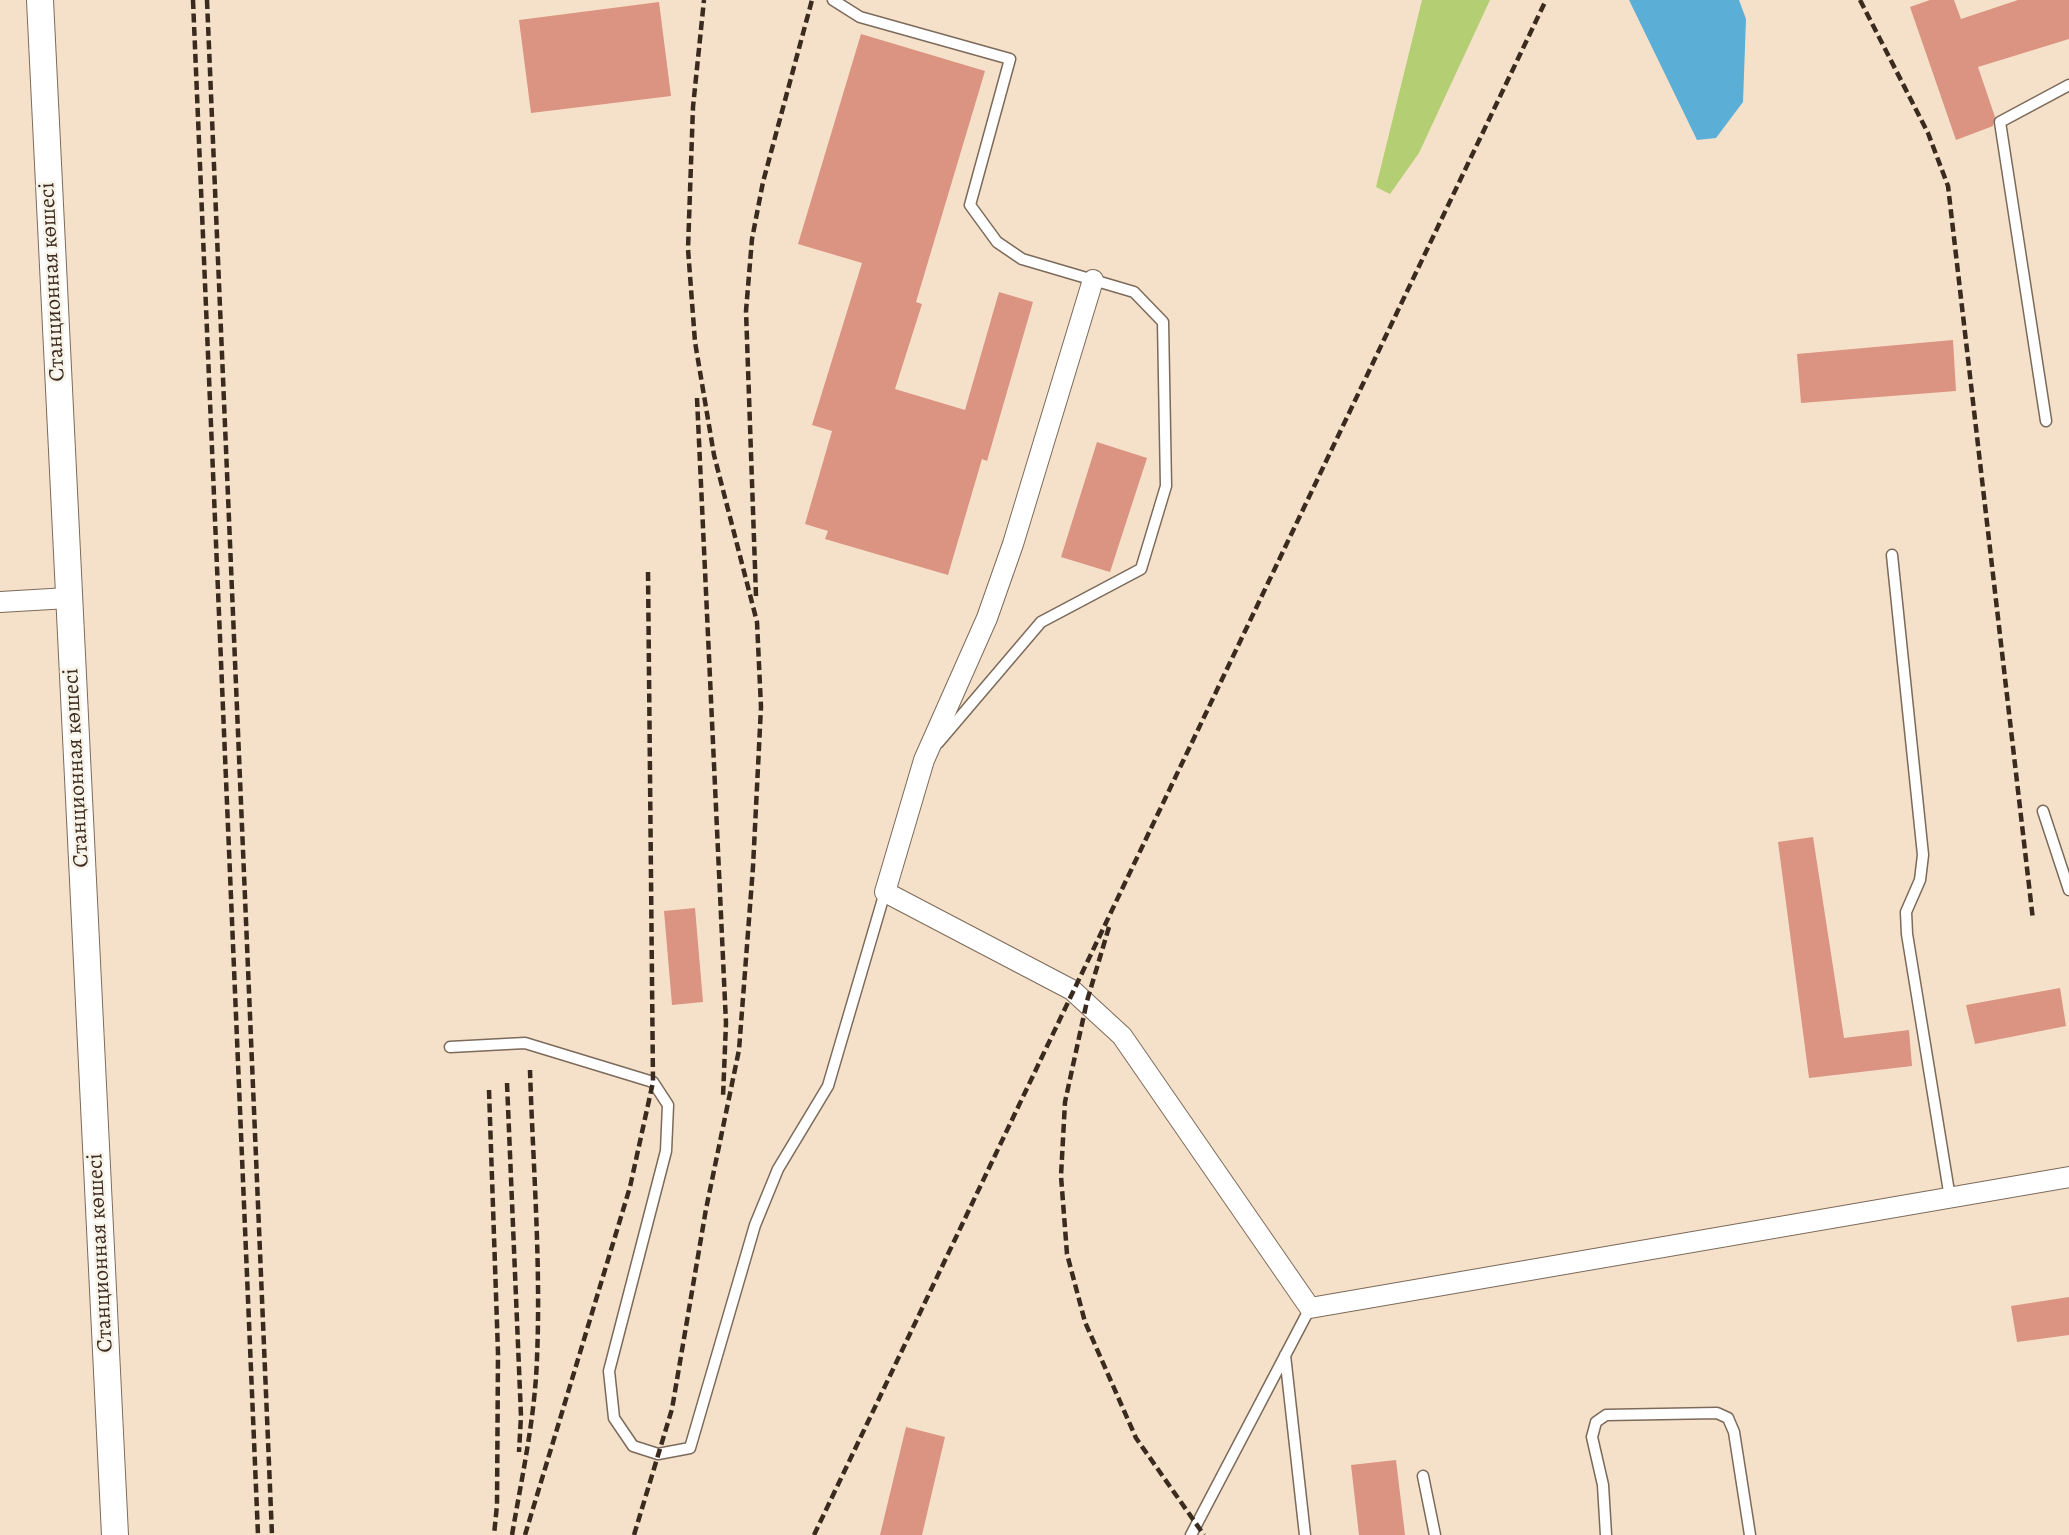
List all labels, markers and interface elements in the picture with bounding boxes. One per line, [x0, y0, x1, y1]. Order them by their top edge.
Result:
street label: Станционная көшесі [35, 182, 71, 382]
street label: Станционная көшесі [59, 668, 95, 868]
street label: Станционная көшесі [83, 1153, 119, 1353]

